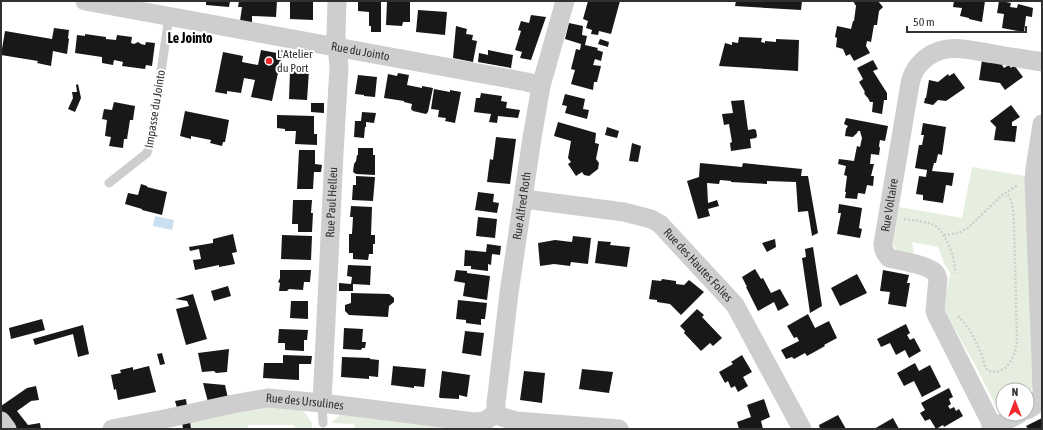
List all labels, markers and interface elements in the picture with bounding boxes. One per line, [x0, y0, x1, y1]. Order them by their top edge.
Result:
scale bar [907, 8, 1026, 34]
text: 50 m [913, 15, 935, 29]
district label: Le Jointo [167, 30, 213, 46]
street label: Rue du Jointo [330, 39, 391, 64]
place label: L'Atelier du Port [277, 47, 313, 75]
marker: L'Atelier du Port [264, 56, 274, 66]
street label: Impasse du Jointo [142, 69, 168, 149]
street label: Rue Paul Helleu [323, 166, 340, 238]
street label: Rue Alfred Roth [510, 171, 534, 241]
street label: Rue Voltaire [878, 177, 901, 233]
street label: Rue des Hautes Folies [661, 225, 735, 305]
north arrow [995, 382, 1035, 422]
text: N [1012, 386, 1018, 398]
street label: Rue des Ursulines [265, 391, 344, 413]

